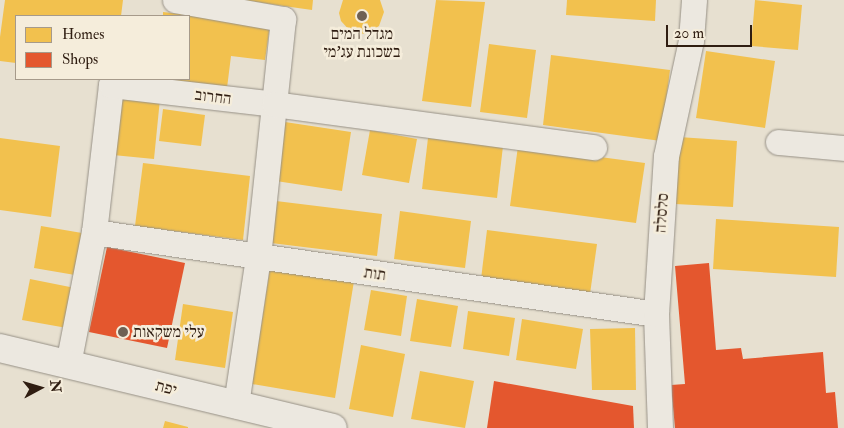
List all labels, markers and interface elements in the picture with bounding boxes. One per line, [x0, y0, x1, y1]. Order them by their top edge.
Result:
marker: מגדל המים בשכונת עג'מי [356, 10, 368, 22]
legend [15, 15, 190, 80]
scale bar [669, 15, 755, 47]
place label: מגדל המים בשכונת עג'מי [323, 24, 401, 62]
text: 20 m [674, 24, 704, 43]
text: Homes [62, 25, 104, 44]
text: Shops [62, 50, 98, 69]
street label: החרוב [193, 85, 233, 109]
street label: סלסלה [651, 192, 673, 234]
street label: תות [363, 263, 387, 285]
place label: עלי משקאות [133, 322, 204, 342]
marker: עלי משקאות [117, 326, 129, 338]
north arrow [15, 363, 65, 413]
street label: יפת [153, 376, 179, 400]
text: N [46, 379, 65, 393]

